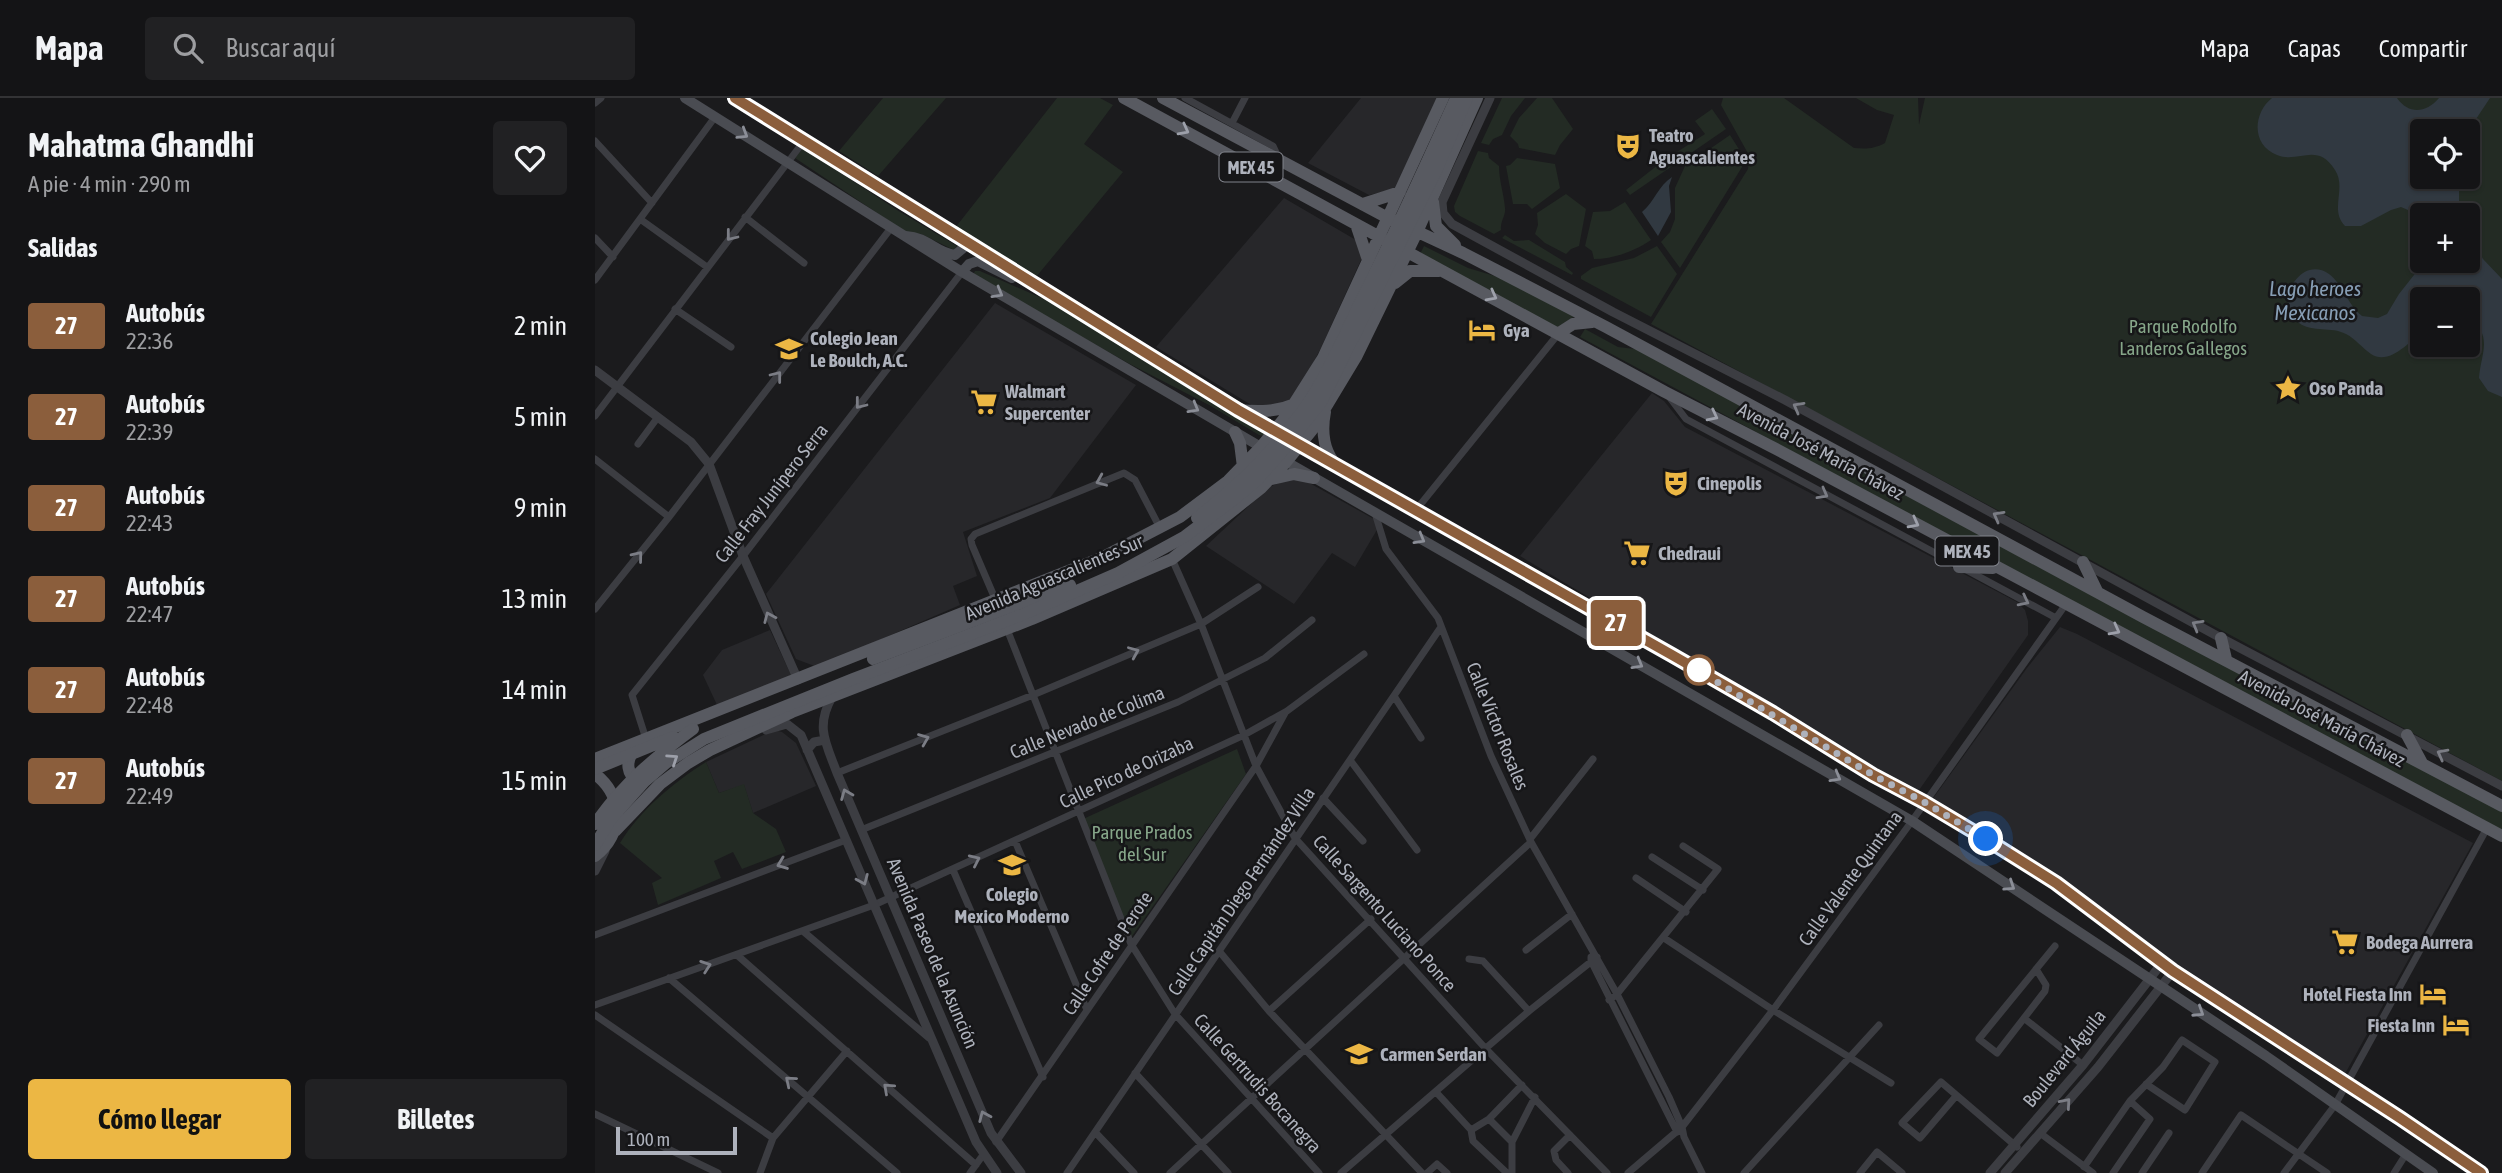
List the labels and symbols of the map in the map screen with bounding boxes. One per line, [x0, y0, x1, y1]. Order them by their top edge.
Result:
one-way arrow [1176, 122, 1189, 136]
place label: Teatro Aguascalientes [1648, 124, 1755, 168]
one-way arrow [735, 126, 748, 139]
theatre icon: Teatro Aguascalientes [1613, 131, 1643, 161]
road number: MEX 45 [1219, 153, 1283, 182]
one-way arrow [726, 228, 739, 241]
water label: Lago heroes Mexicanos [2269, 276, 2361, 324]
one-way arrow [990, 285, 1003, 298]
one-way arrow [1484, 288, 1497, 302]
hotel icon: Gya [1467, 315, 1497, 345]
park label: Parque Rodolfo Landeros Gallegos [2119, 315, 2247, 359]
place label: Gya [1503, 319, 1530, 341]
place label: Colegio Jean Le Boulch, A.C. [810, 327, 908, 371]
school or university icon: Colegio Jean Le Boulch, A.C. [774, 334, 804, 364]
one-way arrow [768, 371, 781, 383]
place icon: Oso Panda [2273, 373, 2303, 403]
place label: Oso Panda [2309, 377, 2383, 399]
place label: Walmart Supercenter [1004, 380, 1090, 424]
supermarket icon: Walmart Supercenter [969, 387, 999, 417]
one-way arrow [856, 396, 869, 409]
street label: Avenida José María Chávez [1734, 398, 1908, 504]
one-way arrow [1187, 400, 1200, 413]
one-way arrow [1792, 402, 1805, 416]
one-way arrow [1706, 408, 1718, 422]
street label: Calle Fray Junípero Serra [710, 419, 832, 567]
theatre icon: Cinepolis [1661, 468, 1691, 498]
place label: Cinepolis [1697, 472, 1762, 494]
one-way arrow [1096, 473, 1108, 487]
one-way arrow [1816, 486, 1828, 499]
one-way arrow [1992, 511, 2005, 524]
one-way arrow [1907, 514, 1920, 528]
street label: Avenida Aguascalientes Sur [962, 529, 1147, 624]
one-way arrow [1412, 531, 1425, 544]
road number: MEX 45 [1935, 536, 1999, 565]
supermarket icon: Chedraui [1622, 538, 1652, 568]
place label: Chedraui [1658, 542, 1721, 564]
one-way arrow [629, 551, 642, 563]
one-way arrow [2017, 593, 2029, 606]
line badge: 27 [1585, 600, 1647, 646]
one-way arrow [764, 612, 778, 624]
one-way arrow [2192, 620, 2205, 633]
one-way arrow [2108, 621, 2120, 635]
one-way arrow [1127, 647, 1139, 661]
unlabelled marker [1684, 655, 1714, 685]
one-way arrow [1631, 656, 1644, 669]
street label: Calle Víctor Rosales [1462, 659, 1534, 793]
street label: Avenida José María Chávez [2235, 665, 2409, 771]
street label: Calle Nevado de Colima [1006, 681, 1168, 763]
street label: Calle Pico de Orizaba [1056, 731, 1196, 813]
one-way arrow [917, 733, 929, 747]
one-way arrow [2437, 749, 2449, 762]
one-way arrow [665, 755, 678, 767]
one-way arrow [1829, 769, 1841, 782]
street label: Calle Capitán Diego Fernández Villa [1163, 783, 1319, 999]
one-way arrow [841, 789, 855, 801]
street label: Calle Valente Quintana [1794, 806, 1906, 950]
park label: Parque Prados del Sur [1092, 821, 1193, 865]
your location [1968, 821, 2003, 856]
street label: Calle Sargento Luciano Ponce [1309, 830, 1461, 996]
school or university icon: Colegio Mexico Moderno [997, 850, 1027, 880]
street label: Avenida Paseo de la Asunción [883, 854, 983, 1052]
one-way arrow [968, 854, 980, 868]
one-way arrow [777, 856, 789, 870]
one-way arrow [855, 873, 869, 885]
one-way arrow [2002, 877, 2015, 890]
place label: Colegio Mexico Moderno [955, 883, 1069, 927]
street label: Calle Cofre de Perote [1057, 887, 1157, 1019]
supermarket icon: Bodega Aurrera [2330, 927, 2360, 957]
place label: Bodega Aurrera [2366, 931, 2473, 953]
one-way arrow [699, 960, 711, 974]
hotel icon: Hotel Fiesta Inn [2418, 979, 2448, 1009]
place label: Hotel Fiesta Inn [2303, 983, 2412, 1005]
one-way arrow [2191, 1004, 2204, 1016]
street label: Boulevard Águila [2018, 1005, 2110, 1111]
street label: Calle Gertrudis Bocanegra [1190, 1009, 1326, 1157]
hotel icon: Fiesta Inn [2441, 1010, 2471, 1040]
place label: Fiesta Inn [2367, 1014, 2435, 1036]
school or university icon: Carmen Serdan [1344, 1039, 1374, 1069]
place label: Carmen Serdan [1380, 1043, 1486, 1065]
one-way arrow [785, 1077, 798, 1089]
one-way arrow [884, 1084, 897, 1096]
one-way arrow [2058, 1098, 2070, 1111]
one-way arrow [978, 1111, 992, 1124]
scale bar [616, 1124, 737, 1156]

